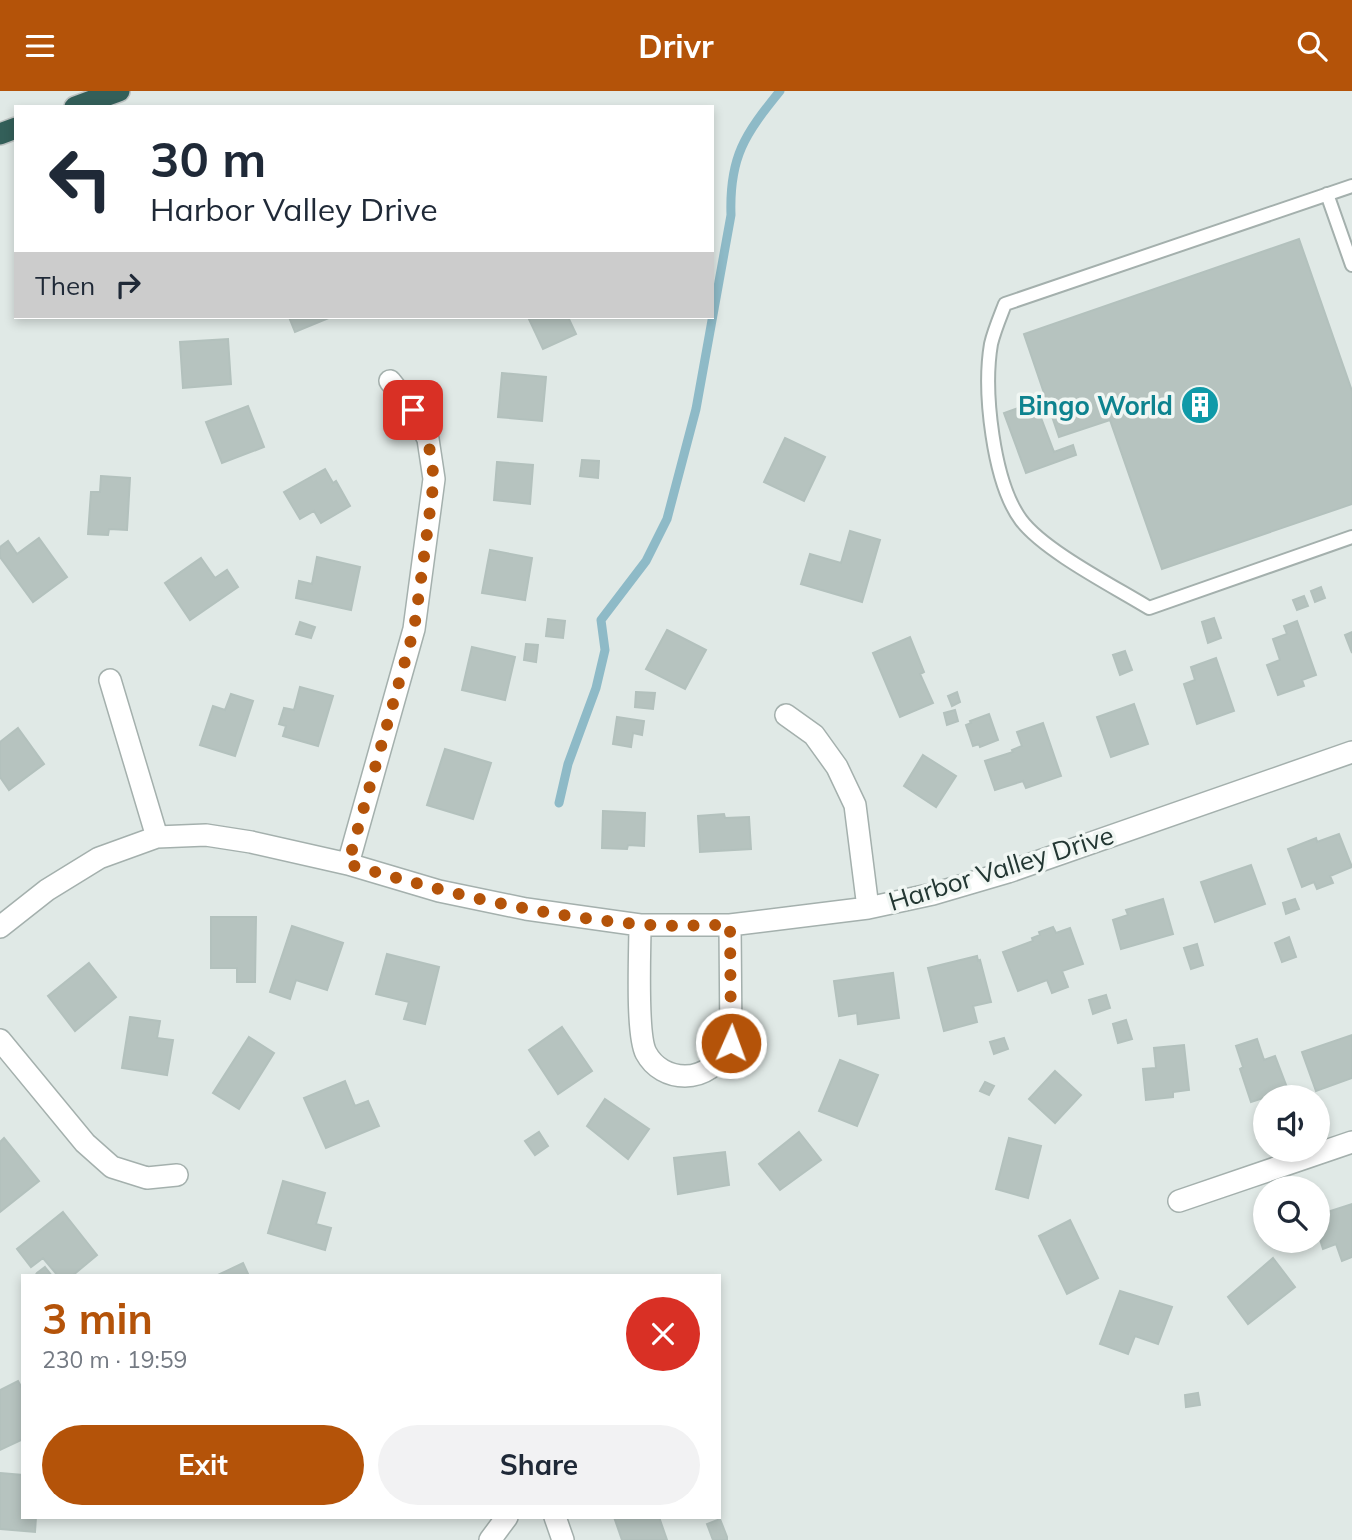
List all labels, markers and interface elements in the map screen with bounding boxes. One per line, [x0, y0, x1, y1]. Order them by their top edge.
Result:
text: Drivr [638, 26, 714, 66]
icon: menu [21, 27, 59, 65]
icon: search [1293, 27, 1331, 65]
text: 30 m [150, 128, 266, 189]
icon: left [35, 133, 126, 224]
text: Harbor Valley Drive [150, 189, 438, 229]
icon: right [109, 266, 147, 304]
text: Then [35, 269, 95, 302]
pin [383, 380, 443, 440]
building icon: Bingo World [1179, 384, 1221, 426]
place label: Bingo World [1018, 389, 1173, 422]
icon: arrive [394, 391, 432, 429]
street label: Harbor Valley Drive [884, 818, 1118, 918]
position arrow [694, 1006, 768, 1080]
map controls [1253, 1085, 1330, 1253]
button: sound [1253, 1085, 1330, 1162]
button: search [1253, 1176, 1330, 1253]
text: 3 min [42, 1292, 153, 1345]
button: close [626, 1297, 700, 1371]
text: 230 m · 19:59 [42, 1345, 187, 1374]
button: Exit [42, 1425, 364, 1505]
button: Share [378, 1425, 700, 1505]

